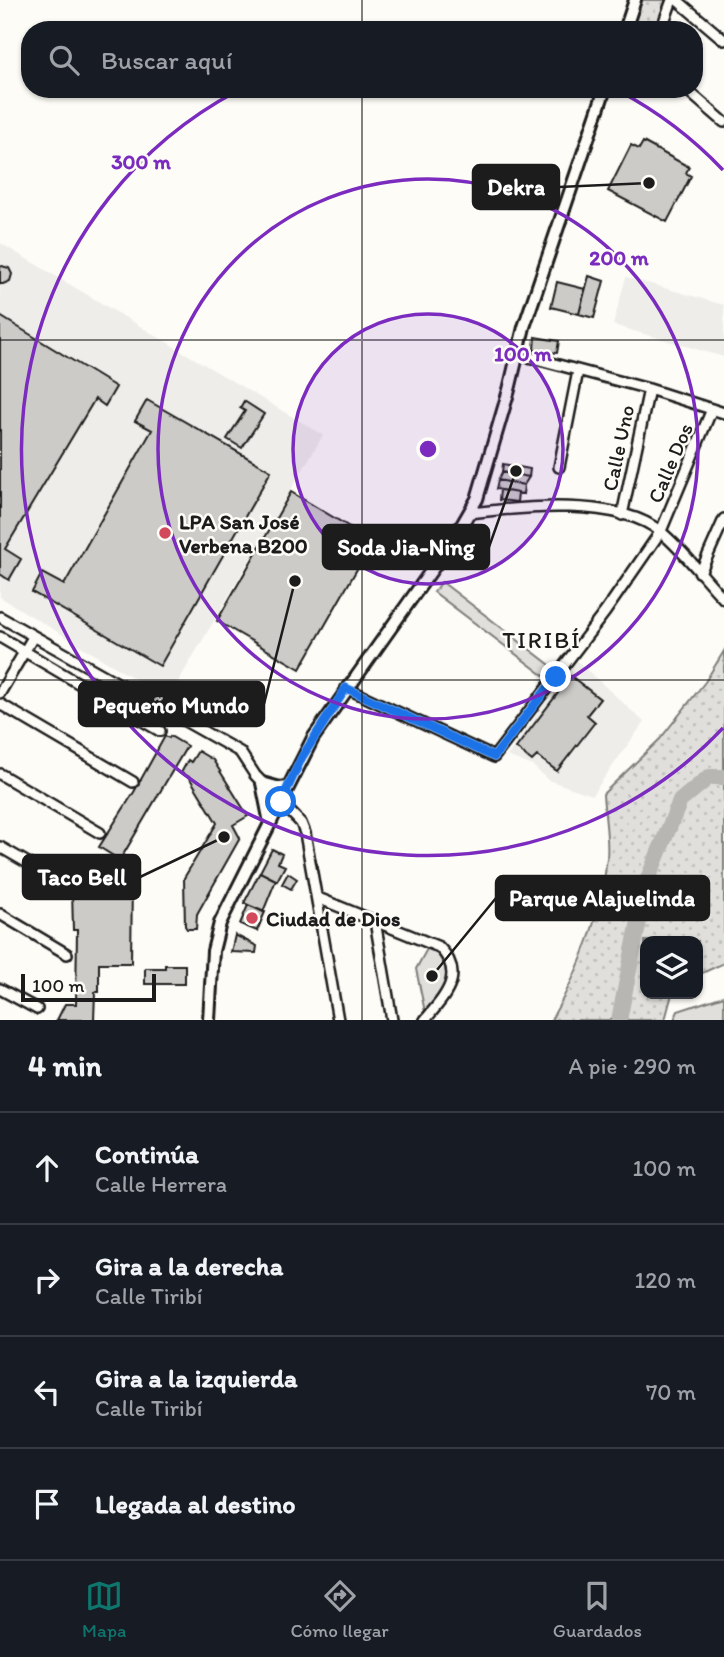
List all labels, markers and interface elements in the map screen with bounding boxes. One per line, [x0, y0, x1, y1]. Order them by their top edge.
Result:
search box [21, 21, 703, 98]
icon: search [45, 41, 83, 79]
text: Buscar aquí [101, 44, 232, 76]
text: 300 m [111, 149, 171, 174]
callout: Dekra [473, 165, 559, 209]
text: Dekra [487, 173, 546, 201]
text: 200 m [589, 245, 649, 270]
text: 100 m [494, 341, 552, 366]
street label: Calle Uno [597, 403, 639, 493]
street label: Calle Dos [642, 419, 698, 507]
centre of rings [416, 437, 440, 461]
place label: LPA San José Verbena B200 [179, 509, 308, 558]
marker: LPA San José Verbena B200 [157, 525, 173, 541]
callout: Soda Jia-Ning [323, 525, 489, 569]
text: Soda Jia-Ning [337, 533, 476, 561]
district label: TIRIBÍ [502, 626, 582, 654]
route end [540, 661, 571, 692]
callout: Pequeño Mundo [79, 682, 264, 726]
text: Pequeño Mundo [93, 691, 250, 719]
route start [265, 786, 296, 817]
callout: Taco Bell [23, 855, 140, 899]
text: Taco Bell [37, 863, 127, 891]
callout: Parque Alajuelinda [496, 876, 709, 920]
text: Parque Alajuelinda [509, 884, 696, 912]
place label: Ciudad de Dios [266, 906, 400, 931]
marker: Ciudad de Dios [244, 910, 260, 926]
map controls [640, 936, 703, 999]
button: layers [640, 936, 703, 999]
scale bar [21, 971, 156, 1003]
text: 100 m [32, 974, 84, 997]
text: 4 min [28, 1047, 102, 1084]
text: A pie · 290 m [568, 1052, 696, 1080]
text: Continúa [95, 1138, 199, 1170]
icon: ahead [28, 1149, 66, 1187]
text: 100 m [632, 1154, 696, 1182]
text: Calle Herrera [95, 1170, 227, 1198]
text: Gira a la derecha [95, 1250, 283, 1282]
icon: right [28, 1261, 66, 1299]
text: 120 m [635, 1266, 696, 1294]
text: Calle Tiribí [95, 1282, 203, 1310]
text: Gira a la izquierda [95, 1362, 298, 1394]
icon: left [28, 1373, 66, 1411]
text: 70 m [646, 1378, 696, 1406]
text: Calle Tiribí [95, 1394, 203, 1422]
icon: arrive [28, 1485, 66, 1523]
text: Llegada al destino [95, 1488, 296, 1520]
tab: Mapa [82, 1577, 126, 1642]
tab: Cómo llegar [290, 1577, 389, 1642]
tab: Guardados [553, 1577, 642, 1642]

